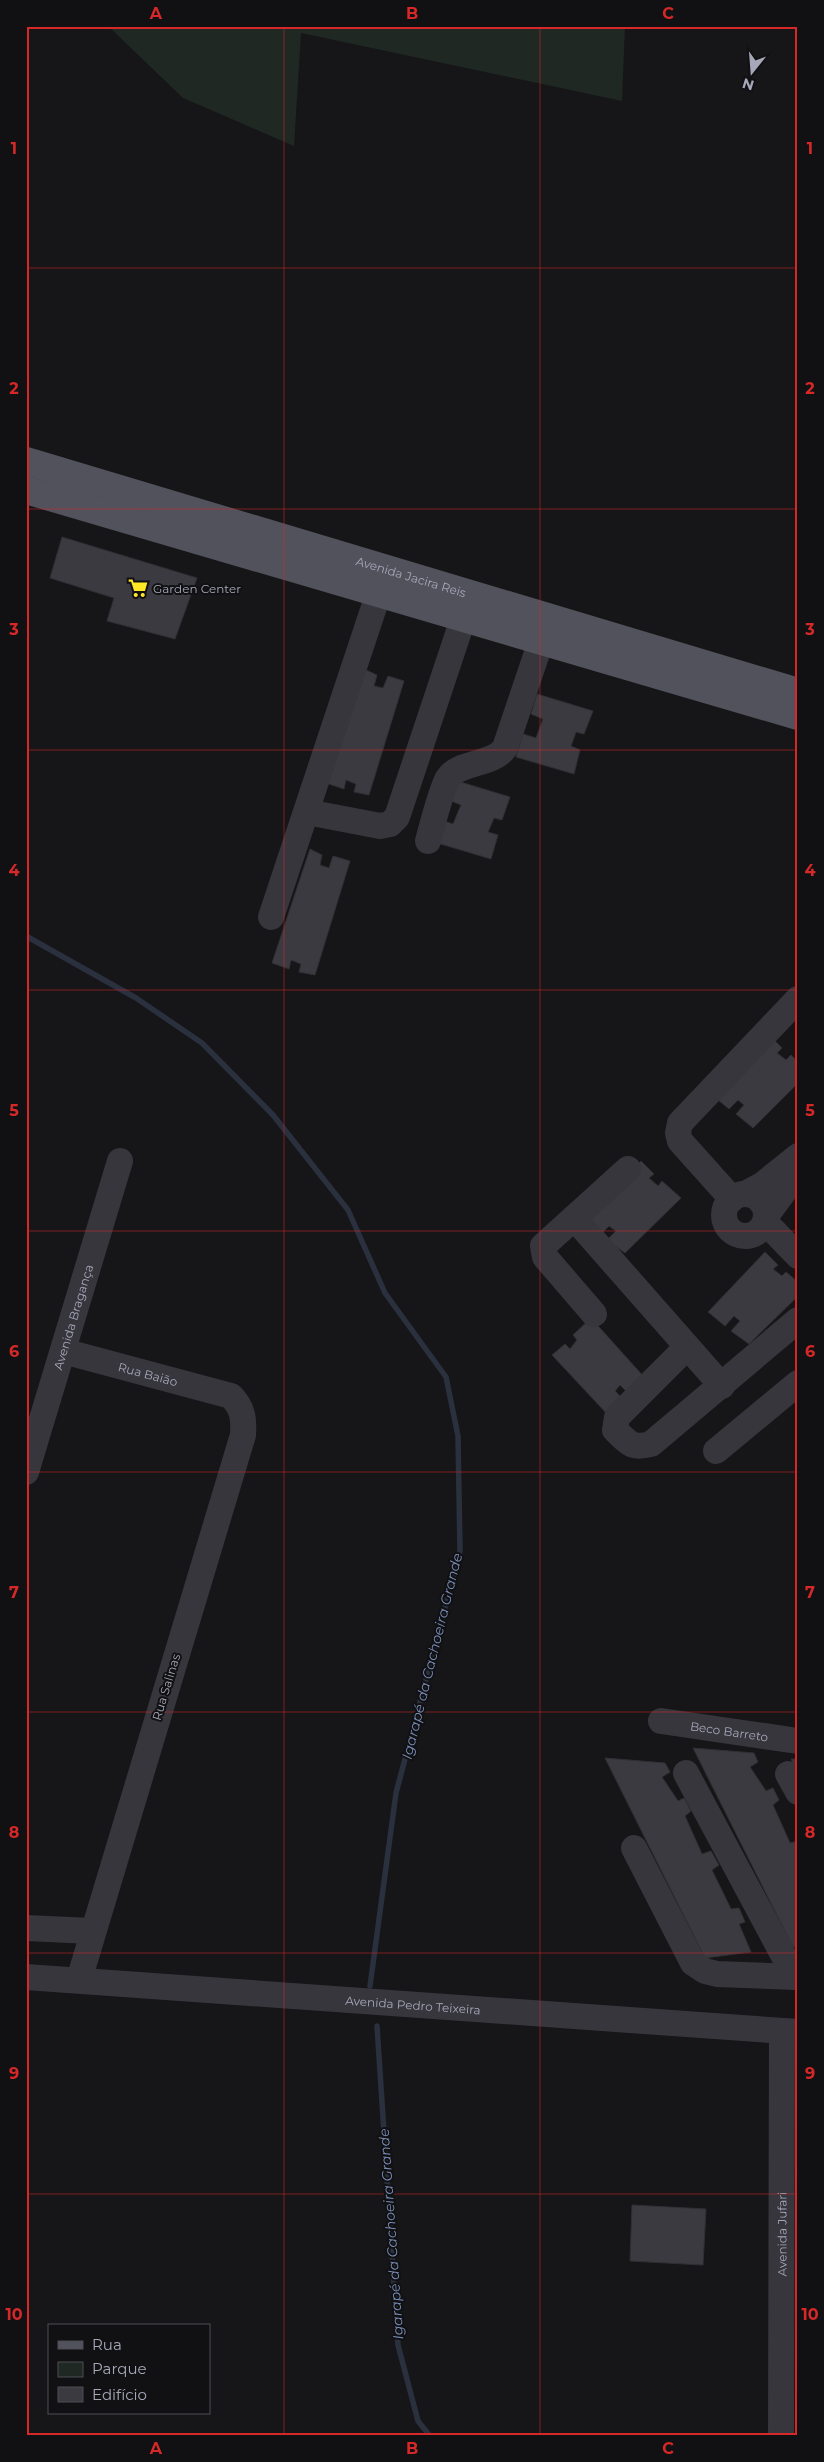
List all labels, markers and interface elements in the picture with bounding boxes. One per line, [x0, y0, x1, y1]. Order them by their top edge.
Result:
text: A [149, 4, 163, 23]
text: B [406, 4, 418, 23]
text: C [662, 4, 674, 23]
north arrow [726, 48, 776, 98]
text: N [740, 74, 756, 95]
text: 1 [11, 139, 17, 158]
text: 1 [807, 139, 813, 158]
text: 2 [9, 379, 19, 398]
text: 2 [805, 379, 815, 398]
street label: Avenida Jacira Reis [354, 553, 468, 600]
supermarket icon: Garden Center [127, 577, 149, 599]
place label: Garden Center [153, 581, 241, 596]
text: 3 [8, 620, 19, 639]
text: 3 [804, 620, 815, 639]
text: 4 [8, 861, 20, 880]
text: 4 [804, 861, 816, 880]
text: 5 [9, 1101, 19, 1120]
text: 5 [805, 1101, 815, 1120]
street label: Avenida Bragança [50, 1262, 96, 1371]
text: 6 [9, 1342, 19, 1361]
text: 6 [805, 1342, 815, 1361]
street label: Rua Baião [117, 1359, 179, 1389]
water label: Igarapé da Cachoeira Grande [398, 1551, 466, 1761]
text: 7 [9, 1583, 19, 1602]
text: 7 [805, 1583, 815, 1602]
street label: Rua Salinas [149, 1652, 183, 1722]
street label: Beco Barreto [689, 1718, 769, 1744]
text: 8 [9, 1823, 19, 1842]
text: 8 [805, 1823, 815, 1842]
street label: Avenida Pedro Teixeira [345, 1992, 481, 2017]
text: 9 [9, 2064, 19, 2083]
text: 9 [805, 2064, 815, 2083]
water label: Igarapé da Cachoeira Grande [375, 2128, 407, 2340]
street label: Avenida Jufari [774, 2192, 789, 2276]
text: 10 [5, 2305, 23, 2324]
text: 10 [801, 2305, 819, 2324]
legend [48, 2324, 210, 2414]
text: Rua [92, 2335, 122, 2354]
text: Parque [92, 2359, 147, 2378]
text: Edifício [92, 2385, 147, 2404]
text: A [149, 2439, 163, 2458]
text: B [406, 2439, 418, 2458]
text: C [662, 2439, 674, 2458]

